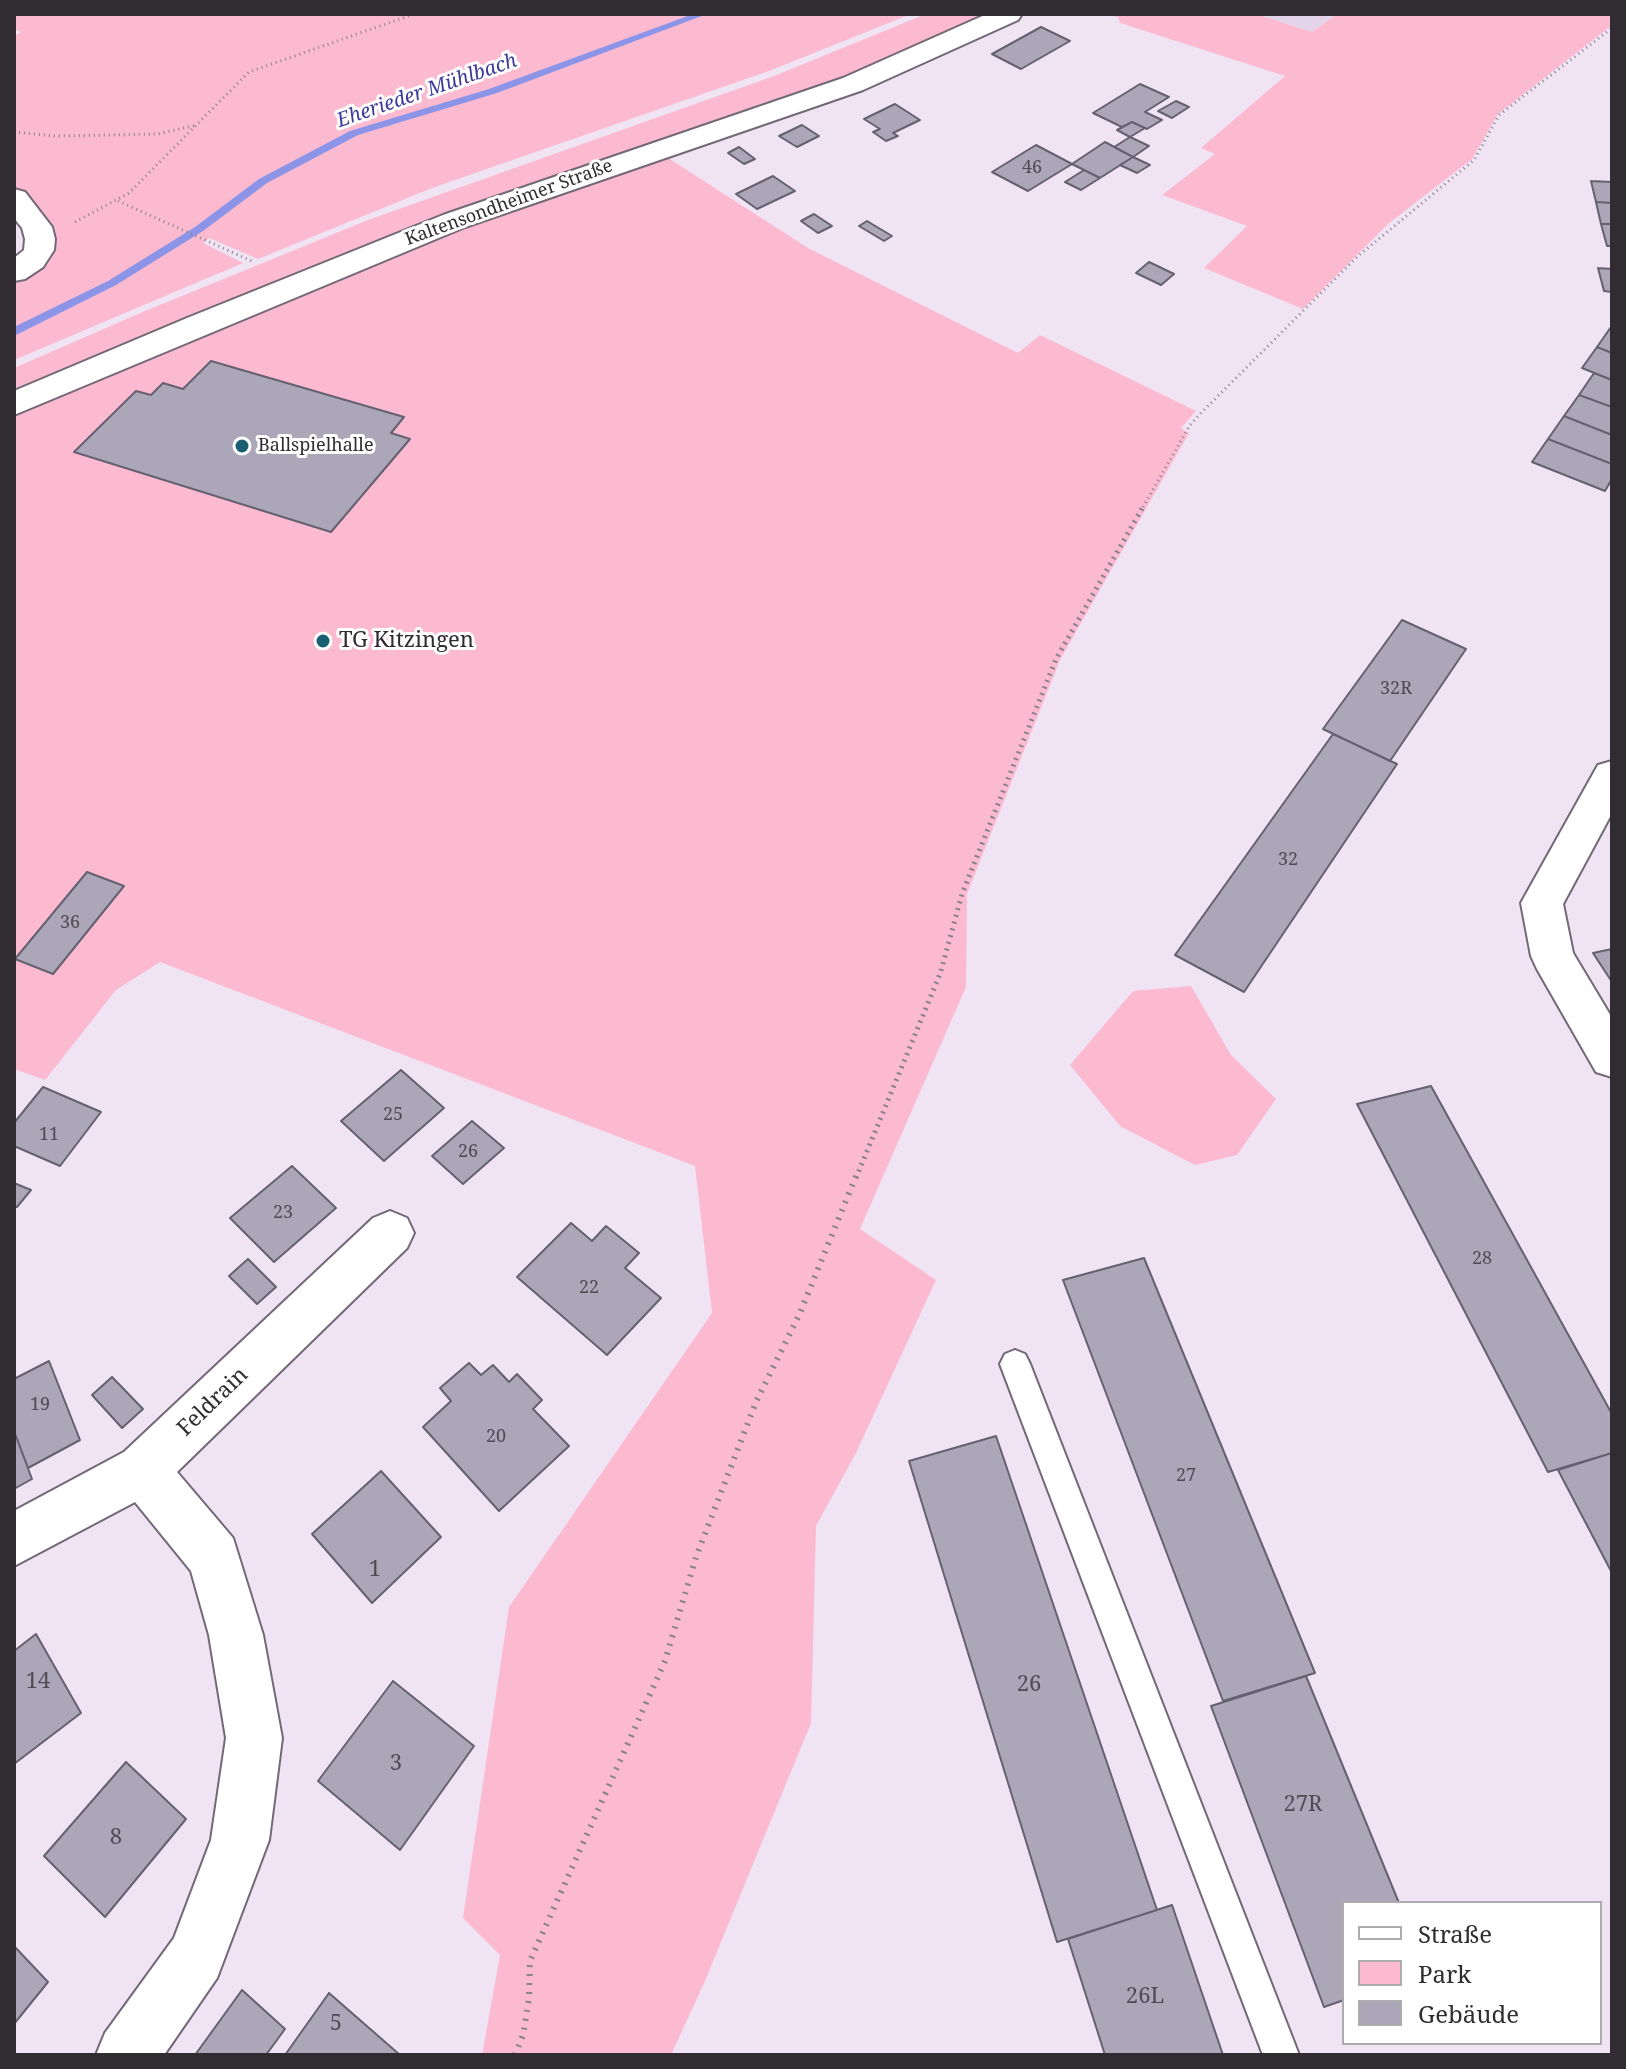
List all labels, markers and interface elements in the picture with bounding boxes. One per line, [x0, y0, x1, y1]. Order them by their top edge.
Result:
water label: Eherieder Mühlbach [334, 49, 520, 133]
street label: Kaltensondheimer Straße [402, 155, 616, 251]
house number: 46 [1022, 157, 1042, 179]
place label: Ballspielhalle [258, 435, 374, 457]
marker: Ballspielhalle [233, 437, 251, 455]
place label: TG Kitzingen [339, 628, 474, 654]
marker: TG Kitzingen [314, 632, 332, 650]
house number: 32R [1380, 678, 1412, 700]
house number: 32 [1278, 849, 1298, 871]
house number: 36 [60, 912, 80, 934]
house number: 25 [383, 1104, 403, 1126]
house number: 11 [39, 1124, 59, 1146]
house number: 26 [458, 1141, 478, 1163]
house number: 23 [273, 1202, 293, 1224]
house number: 28 [1472, 1248, 1492, 1270]
house number: 22 [579, 1277, 599, 1299]
street label: Feldrain [172, 1362, 254, 1442]
house number: 19 [30, 1394, 50, 1416]
house number: 20 [486, 1426, 506, 1448]
house number: 27 [1176, 1465, 1196, 1487]
house number: 1 [369, 1557, 381, 1583]
house number: 14 [26, 1669, 50, 1695]
house number: 26 [1017, 1672, 1041, 1698]
house number: 3 [390, 1751, 402, 1777]
house number: 27R [1283, 1792, 1323, 1818]
house number: 8 [110, 1825, 122, 1851]
legend [1342, 1901, 1602, 2045]
text: Straße [1418, 1917, 1492, 1950]
text: Park [1418, 1957, 1471, 1990]
house number: 26L [1126, 1984, 1164, 2010]
text: Gebäude [1418, 1997, 1519, 2030]
house number: 5 [330, 2011, 342, 2037]

